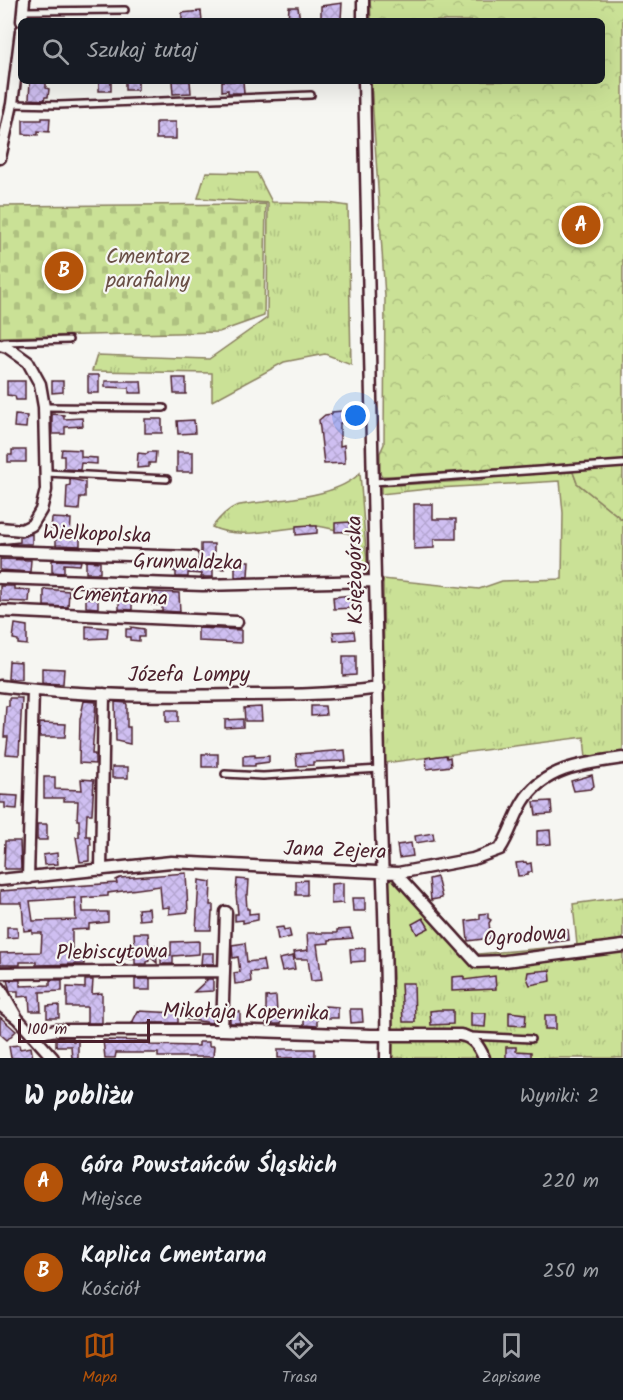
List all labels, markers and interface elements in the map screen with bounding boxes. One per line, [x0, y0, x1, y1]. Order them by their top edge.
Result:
search box [18, 18, 605, 84]
text: Szukaj tutaj [87, 34, 198, 69]
icon: search [39, 35, 72, 68]
pin: A [562, 202, 600, 248]
park label: Cmentarz parafialny [105, 241, 190, 298]
pin: B [44, 248, 84, 294]
your location [341, 401, 370, 430]
street label: Księżogórska [339, 515, 373, 625]
street label: Wielkopolska [42, 517, 152, 553]
street label: Grunwaldzka [133, 546, 243, 580]
street label: Cmentarna [71, 578, 169, 616]
street label: Józefa Lompy [128, 659, 250, 692]
street label: Jana Zejera [283, 833, 387, 869]
street label: Ogrodowa [482, 917, 568, 957]
street label: Plebiscytowa [56, 936, 168, 970]
street label: Mikołaja Kopernika [163, 995, 329, 1031]
scale bar [18, 1016, 150, 1044]
text: 100 m [27, 1017, 67, 1042]
text: W pobliżu [24, 1076, 133, 1118]
text: Wyniki: 2 [520, 1081, 599, 1113]
text: Góra Powstańców Śląskich [81, 1149, 337, 1184]
text: A [37, 1166, 50, 1198]
text: 220 m [542, 1166, 599, 1198]
text: Miejsce [81, 1184, 142, 1216]
text: Kaplica Cmentarna [81, 1239, 266, 1274]
text: B [37, 1256, 50, 1288]
text: 250 m [543, 1256, 599, 1288]
text: Kościół [81, 1274, 140, 1306]
tab: Mapa [82, 1329, 117, 1390]
tab: Trasa [282, 1329, 318, 1390]
tab: Zapisane [482, 1329, 541, 1390]

